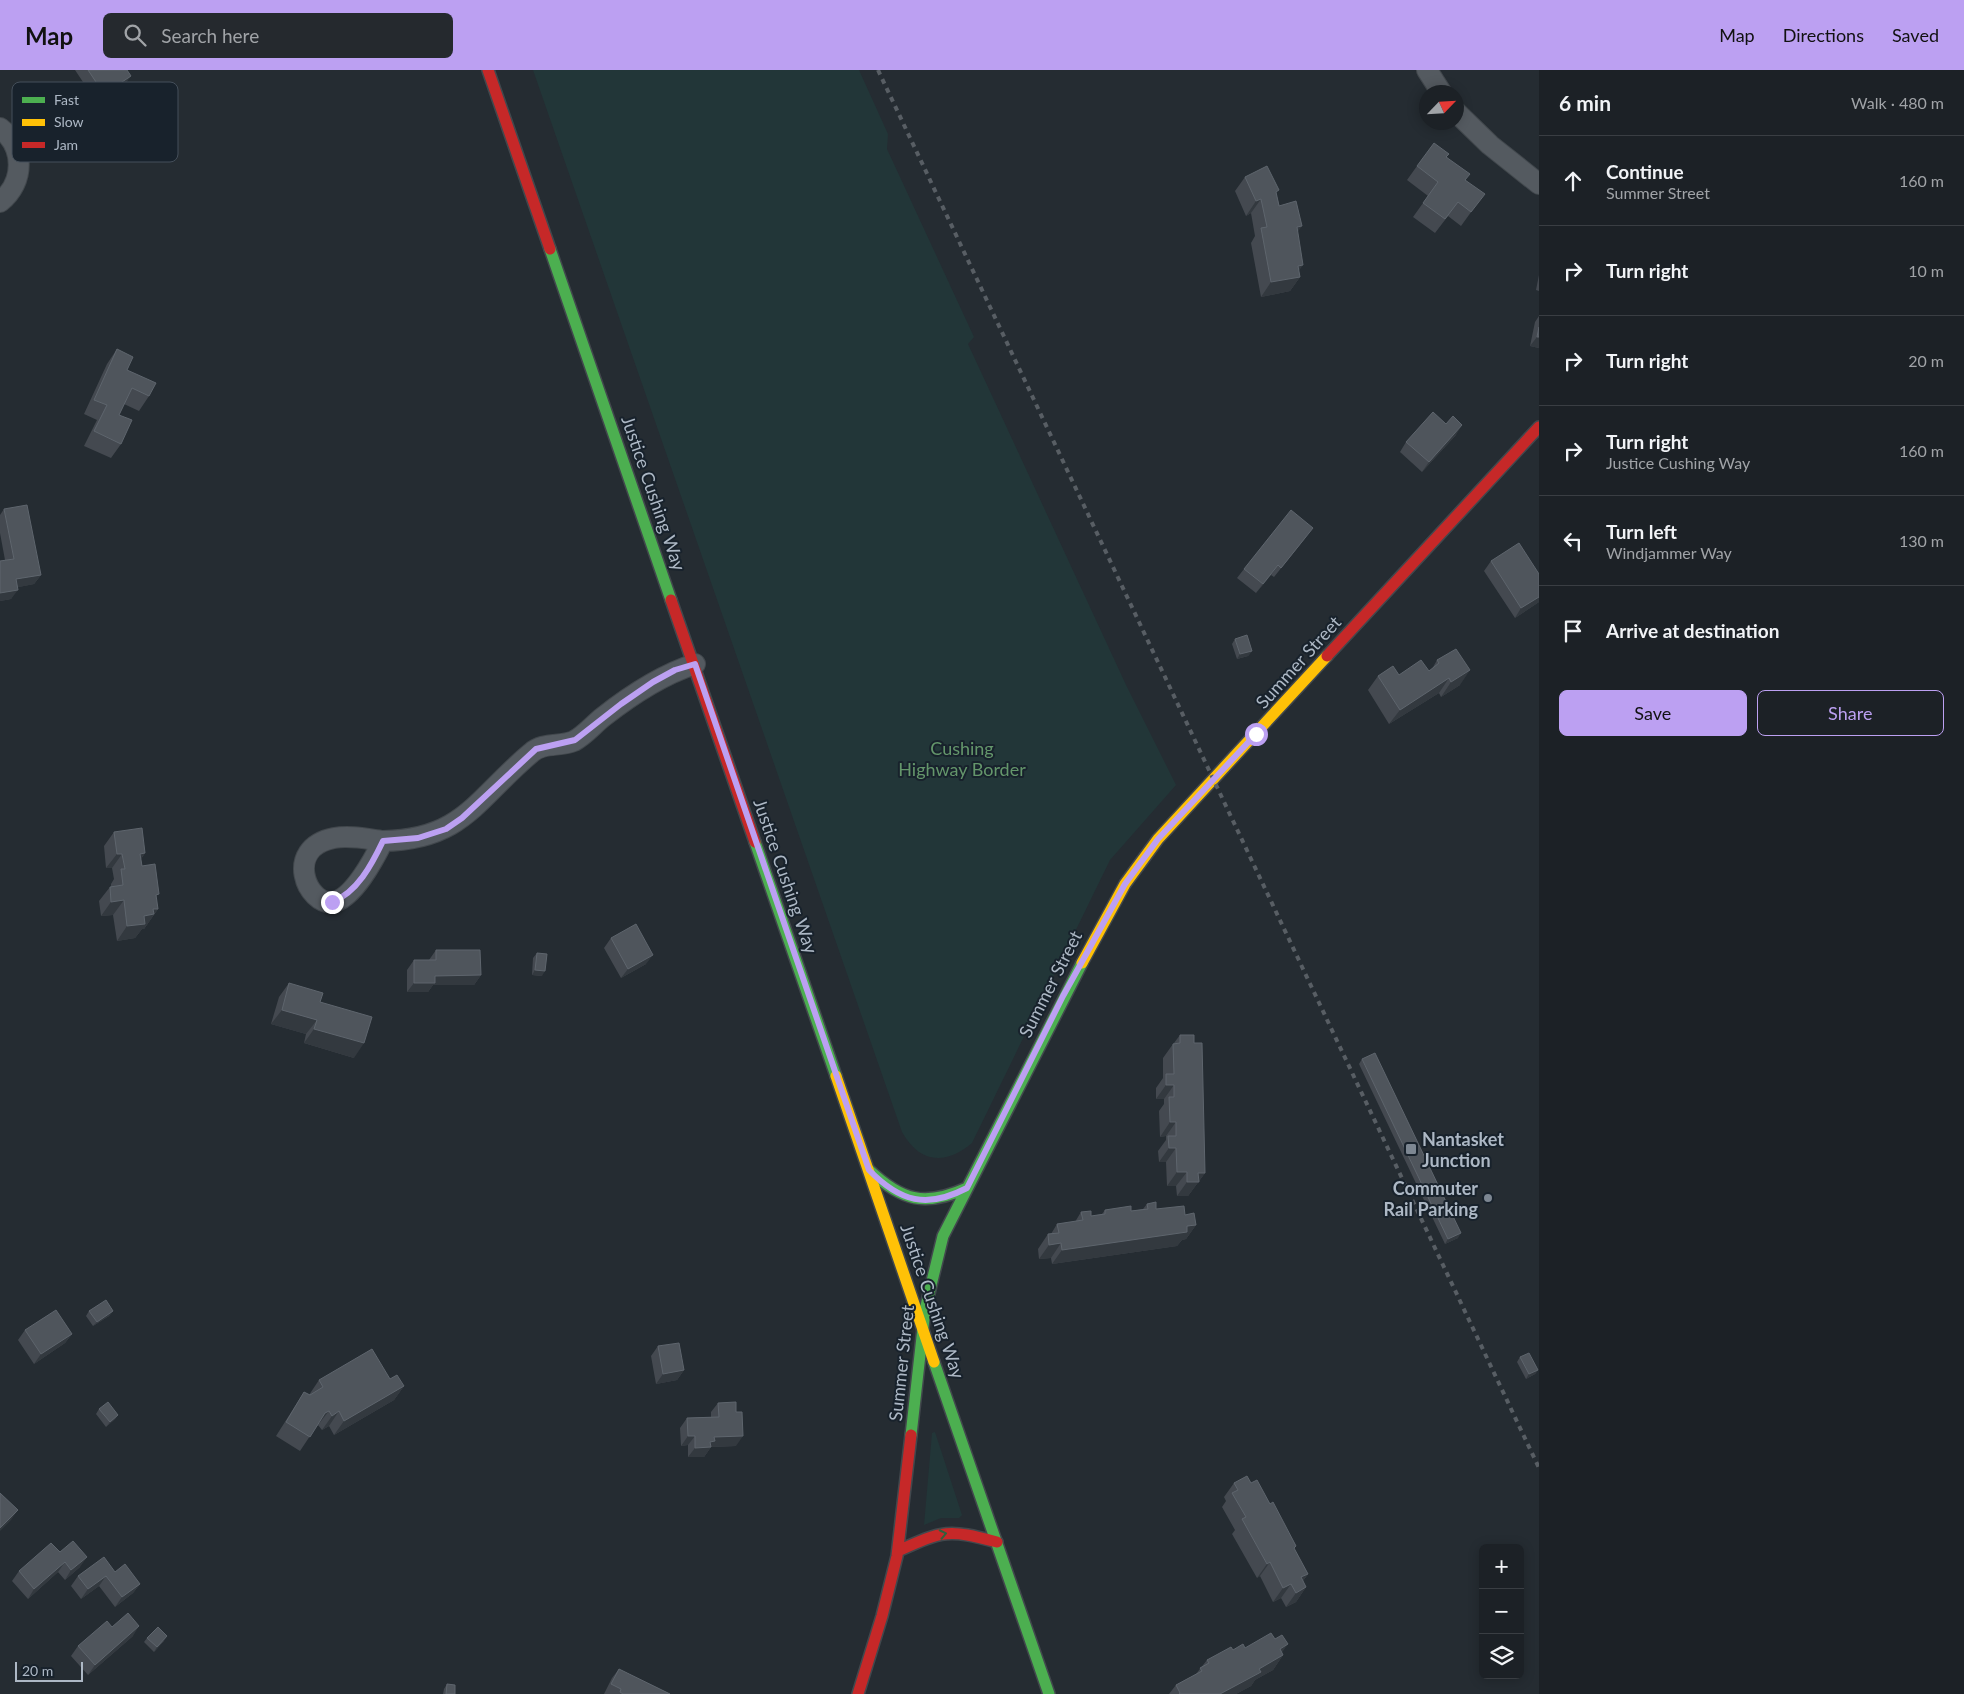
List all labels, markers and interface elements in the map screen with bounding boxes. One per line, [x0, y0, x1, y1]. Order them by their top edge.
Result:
search box [103, 13, 453, 58]
text: Map [25, 21, 73, 50]
icon: search [121, 21, 149, 49]
text: Search here [161, 24, 259, 47]
text: Map [1719, 24, 1755, 46]
text: Directions [1783, 24, 1864, 46]
text: Saved [1892, 24, 1939, 46]
legend [12, 82, 178, 162]
north arrow [1419, 85, 1464, 130]
text: 6 min [1559, 90, 1611, 115]
text: Fast [54, 91, 79, 108]
text: Walk · 480 m [1851, 93, 1944, 112]
text: Slow [54, 113, 84, 130]
text: Jam [54, 136, 78, 153]
text: Continue [1606, 160, 1684, 183]
icon: ahead [1559, 167, 1587, 195]
text: 160 m [1899, 171, 1944, 190]
text: Summer Street [1606, 183, 1710, 202]
icon: right [1559, 257, 1587, 285]
text: Turn right [1606, 259, 1688, 282]
text: 10 m [1908, 261, 1944, 280]
icon: right [1559, 347, 1587, 375]
text: Turn right [1606, 349, 1688, 372]
text: 20 m [1908, 351, 1944, 370]
street label: Justice Cushing Way [617, 413, 691, 574]
text: Turn right [1606, 430, 1688, 453]
icon: right [1559, 437, 1587, 465]
text: 160 m [1899, 441, 1944, 460]
text: Justice Cushing Way [1606, 453, 1750, 472]
text: Turn left [1606, 520, 1677, 543]
icon: left [1559, 527, 1587, 555]
text: 130 m [1899, 531, 1944, 550]
text: Windjammer Way [1606, 543, 1732, 562]
street label: Summer Street [1251, 611, 1346, 713]
icon: arrive [1559, 617, 1587, 645]
text: Arrive at destination [1606, 619, 1779, 642]
button: Save [1559, 690, 1747, 736]
button: Share [1757, 690, 1944, 736]
route start [1245, 723, 1268, 746]
park label: Cushing Highway Border [898, 737, 1026, 780]
street label: Justice Cushing Way [749, 796, 823, 957]
route end [321, 891, 344, 914]
street label: Summer Street [1014, 926, 1087, 1041]
place label: Nantasket Junction [1422, 1128, 1504, 1171]
marker: Nantasket Junction [1404, 1142, 1418, 1156]
place label: Commuter Rail Parking [1383, 1177, 1478, 1220]
marker: Commuter Rail Parking [1482, 1192, 1494, 1204]
street label: Justice Cushing Way [896, 1221, 970, 1382]
street label: Summer Street [884, 1303, 918, 1422]
one-way arrow [939, 1529, 948, 1540]
map controls [1479, 1544, 1524, 1679]
button: + [1479, 1544, 1524, 1589]
button: − [1479, 1589, 1524, 1634]
button: layers [1479, 1634, 1524, 1679]
scale bar [15, 1659, 82, 1682]
text: 20 m [22, 1662, 53, 1679]

